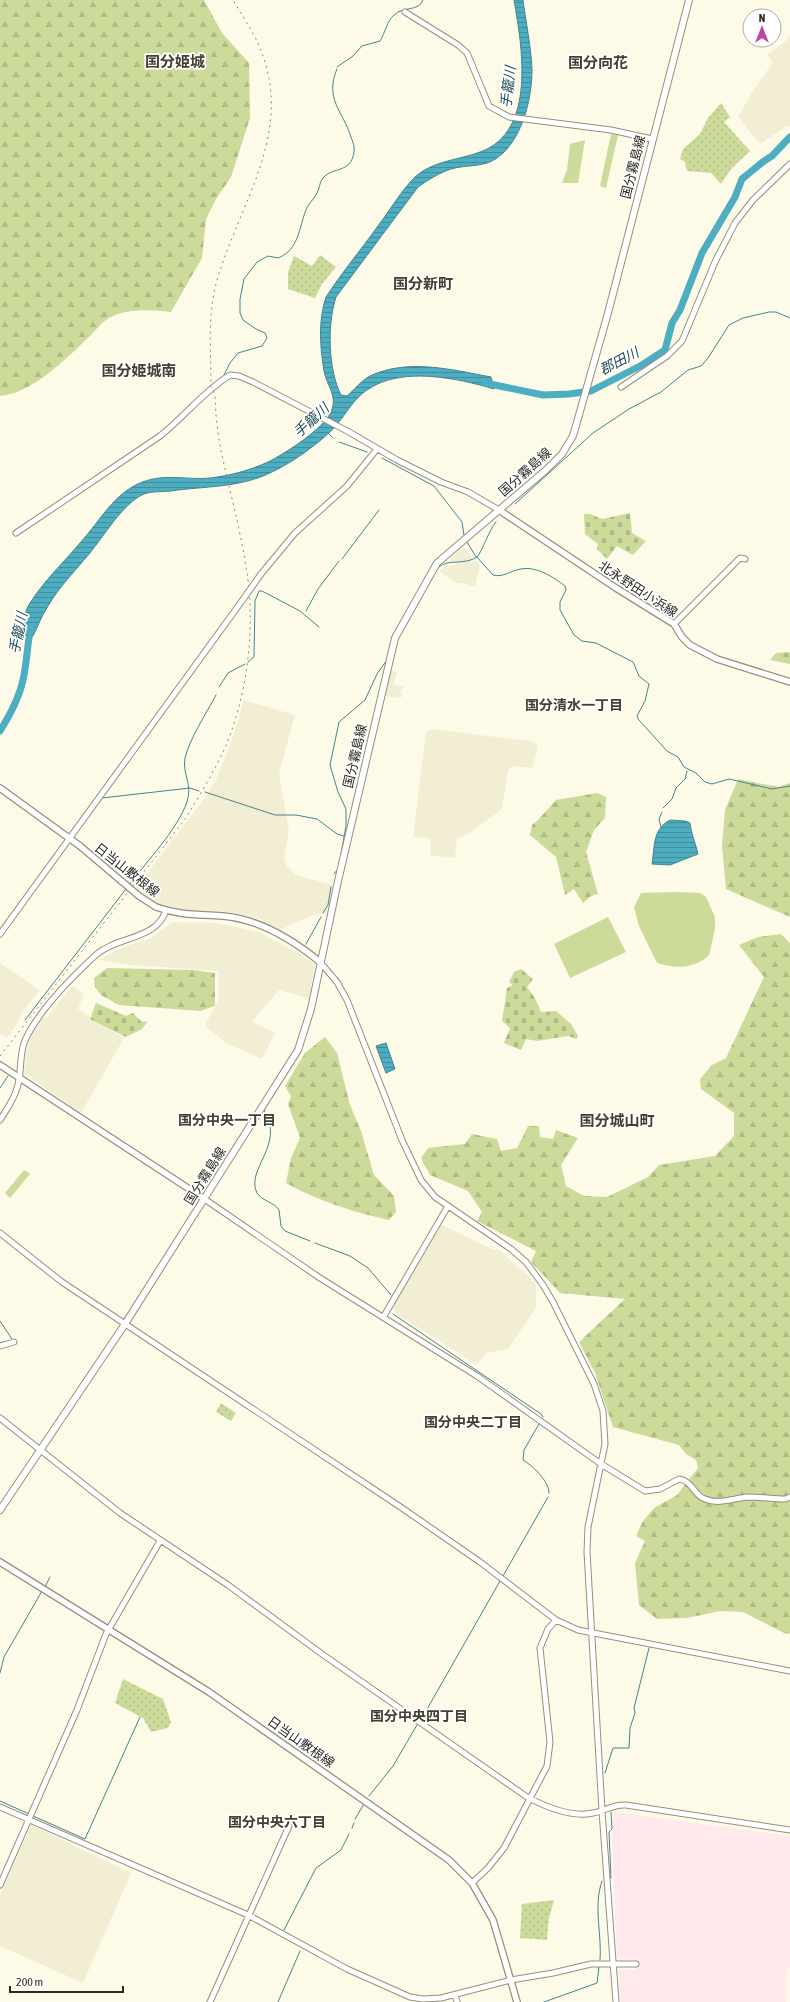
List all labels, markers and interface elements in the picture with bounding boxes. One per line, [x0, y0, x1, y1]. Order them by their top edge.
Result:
north arrow [742, 8, 782, 48]
text: N [759, 12, 765, 24]
district label: 国分姫城 [145, 53, 205, 70]
district label: 国分向花 [568, 54, 628, 71]
water label: 手籠川 [498, 63, 519, 109]
street label: 国分霧島線 [618, 134, 648, 200]
district label: 国分新町 [393, 275, 453, 292]
water label: 郡田川 [597, 343, 643, 378]
district label: 国分姫城南 [101, 362, 177, 379]
water label: 手籠川 [290, 398, 333, 440]
street label: 国分霧島線 [496, 445, 554, 499]
street label: 北永野田小浜線 [596, 558, 680, 620]
water label: 手籠川 [6, 609, 31, 655]
district label: 国分清水一丁目 [525, 697, 623, 713]
street label: 国分霧島線 [340, 723, 370, 789]
street label: 日当山敷根線 [92, 840, 162, 900]
district label: 国分中央一丁目 [178, 1112, 276, 1128]
district label: 国分城山町 [579, 1112, 655, 1129]
street label: 国分霧島線 [181, 1144, 229, 1208]
district label: 国分中央二丁目 [424, 1414, 522, 1430]
district label: 国分中央四丁目 [370, 1708, 468, 1724]
street label: 日当山敷根線 [265, 1713, 337, 1771]
district label: 国分中央六丁目 [228, 1814, 326, 1830]
scale bar [10, 1968, 123, 1994]
text: 200 m [16, 1975, 43, 1989]

